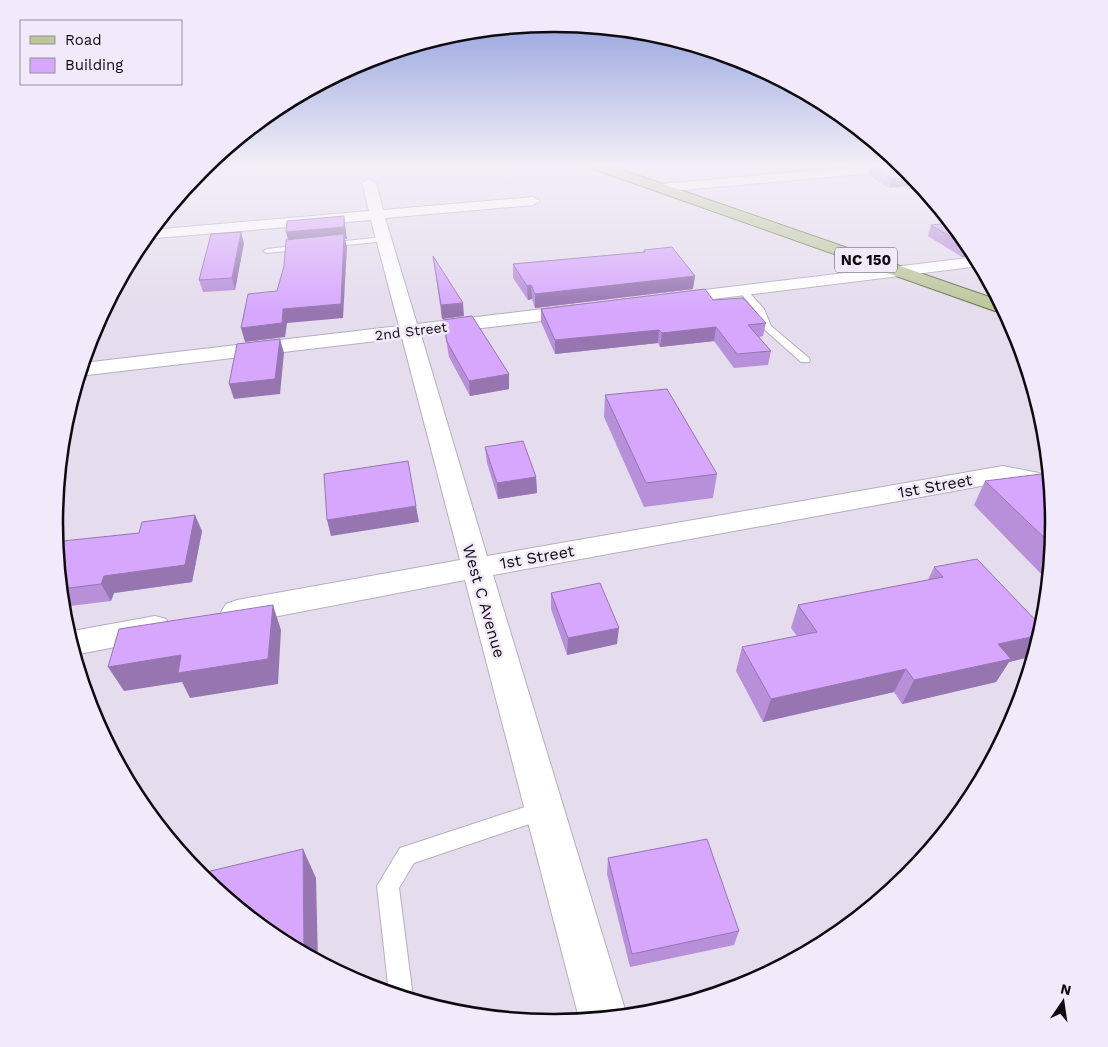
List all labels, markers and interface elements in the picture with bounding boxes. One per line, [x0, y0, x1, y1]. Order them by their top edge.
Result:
legend [20, 20, 182, 85]
text: Road [65, 31, 102, 49]
text: Building [65, 56, 123, 74]
road number: NC 150 [835, 248, 897, 272]
street label: 2nd Street [374, 319, 448, 343]
street label: 1st Street [896, 470, 974, 502]
street label: 1st Street [498, 541, 576, 573]
street label: West C Avenue [459, 542, 509, 660]
north arrow [1038, 977, 1088, 1027]
text: N [1059, 980, 1073, 998]

